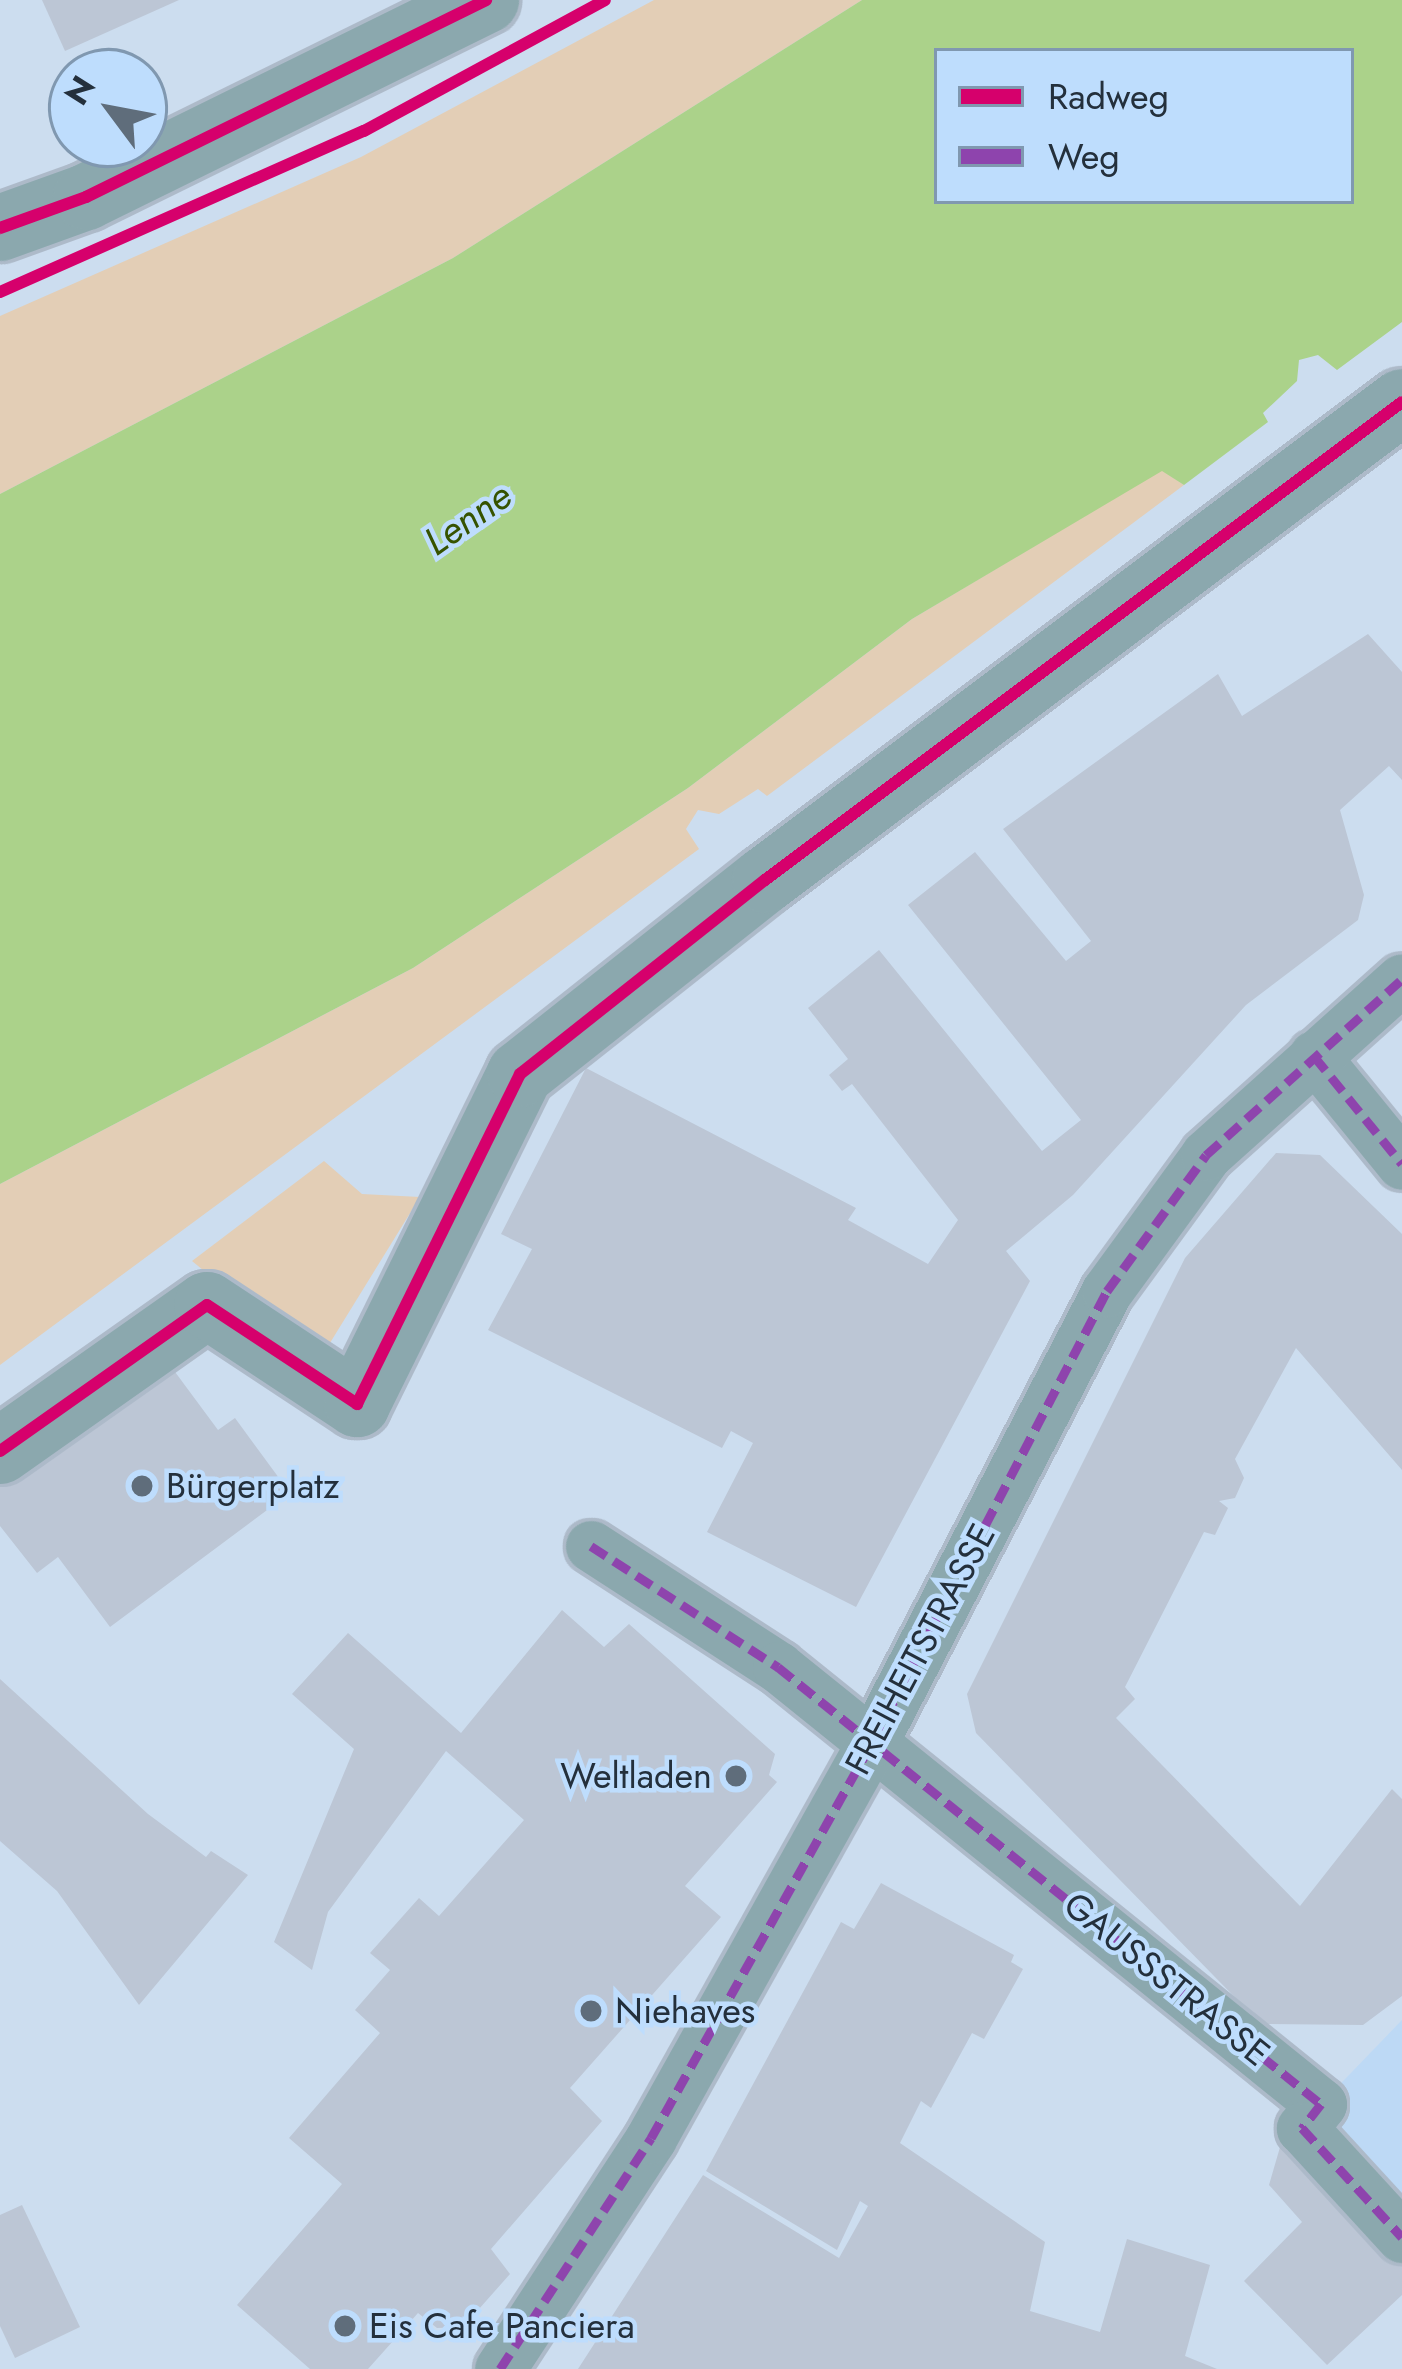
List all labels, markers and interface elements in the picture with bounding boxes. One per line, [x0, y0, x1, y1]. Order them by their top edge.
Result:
north arrow [48, 48, 168, 168]
legend [934, 48, 1354, 204]
text: N [53, 67, 106, 114]
text: Radweg [1048, 70, 1169, 122]
text: Weg [1048, 130, 1120, 182]
water label: Lenne [415, 472, 521, 566]
place label: Bürgerplatz [166, 1464, 340, 1508]
marker: Bürgerplatz [129, 1473, 155, 1499]
street label: FREIHEITSTRASSE [836, 1516, 1004, 1782]
place label: Weltladen [560, 1754, 712, 1798]
marker: Weltladen [723, 1763, 749, 1789]
street label: GAUSSSTRASSE [1055, 1883, 1279, 2075]
place label: Niehaves [615, 1989, 755, 2033]
marker: Niehaves [578, 1998, 604, 2024]
place label: Eis Cafe Panciera [369, 2304, 635, 2348]
marker: Eis Cafe Panciera [332, 2313, 358, 2339]

